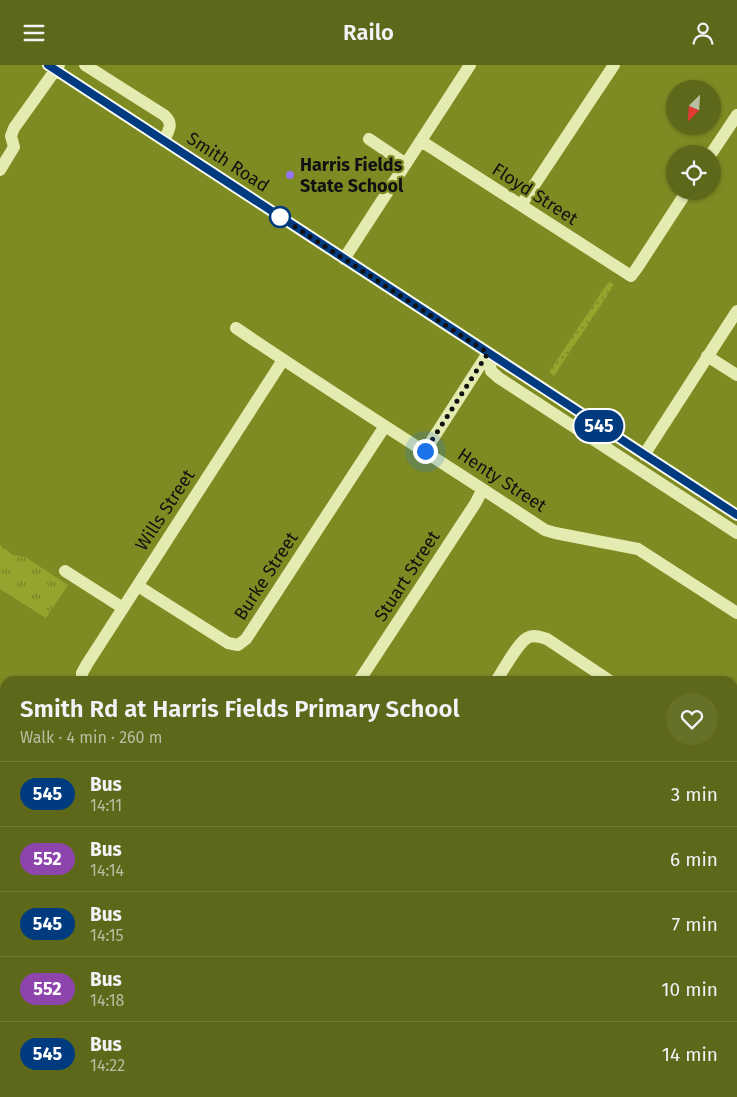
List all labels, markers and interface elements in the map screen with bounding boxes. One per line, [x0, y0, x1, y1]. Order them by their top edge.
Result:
icon: menu [20, 19, 48, 47]
text: Railo [343, 19, 394, 46]
icon: person [689, 19, 717, 47]
north arrow [666, 80, 721, 135]
map controls [666, 80, 721, 200]
street label: Smith Road [183, 127, 273, 197]
button: locate [666, 145, 721, 200]
place label: Harris Fields State School [300, 154, 404, 197]
street label: Floyd Street [488, 158, 582, 230]
marker: Harris Fields State School [284, 169, 296, 181]
unlabelled marker [269, 206, 291, 228]
line badge: 545 [570, 410, 628, 442]
text: 545 [584, 415, 614, 437]
your location [413, 439, 438, 464]
street label: Henty Street [453, 443, 551, 517]
street label: Wills Street [131, 465, 200, 555]
street label: Stuart Street [370, 526, 445, 625]
street label: Burke Street [229, 527, 303, 624]
button: heart [666, 693, 718, 745]
text: Smith Rd at Harris Fields Primary School [20, 695, 460, 723]
text: Walk · 4 min · 260 m [20, 728, 162, 747]
text: Bus [90, 773, 122, 796]
text: 545 [33, 783, 62, 805]
text: 3 min [671, 783, 718, 806]
text: 14:11 [90, 796, 122, 815]
text: Bus [90, 838, 122, 861]
text: 552 [33, 848, 62, 870]
text: 6 min [670, 848, 718, 871]
text: 14:14 [90, 861, 124, 880]
text: Bus [90, 903, 122, 926]
text: 545 [33, 913, 62, 935]
text: 7 min [672, 913, 718, 936]
text: 14:15 [90, 926, 124, 945]
text: Bus [90, 968, 122, 991]
text: 552 [33, 978, 62, 1000]
text: 10 min [661, 978, 718, 1001]
text: 14:18 [90, 991, 124, 1010]
text: Bus [90, 1033, 122, 1056]
text: 545 [33, 1043, 62, 1065]
text: 14 min [662, 1043, 718, 1066]
text: 14:22 [90, 1056, 125, 1075]

